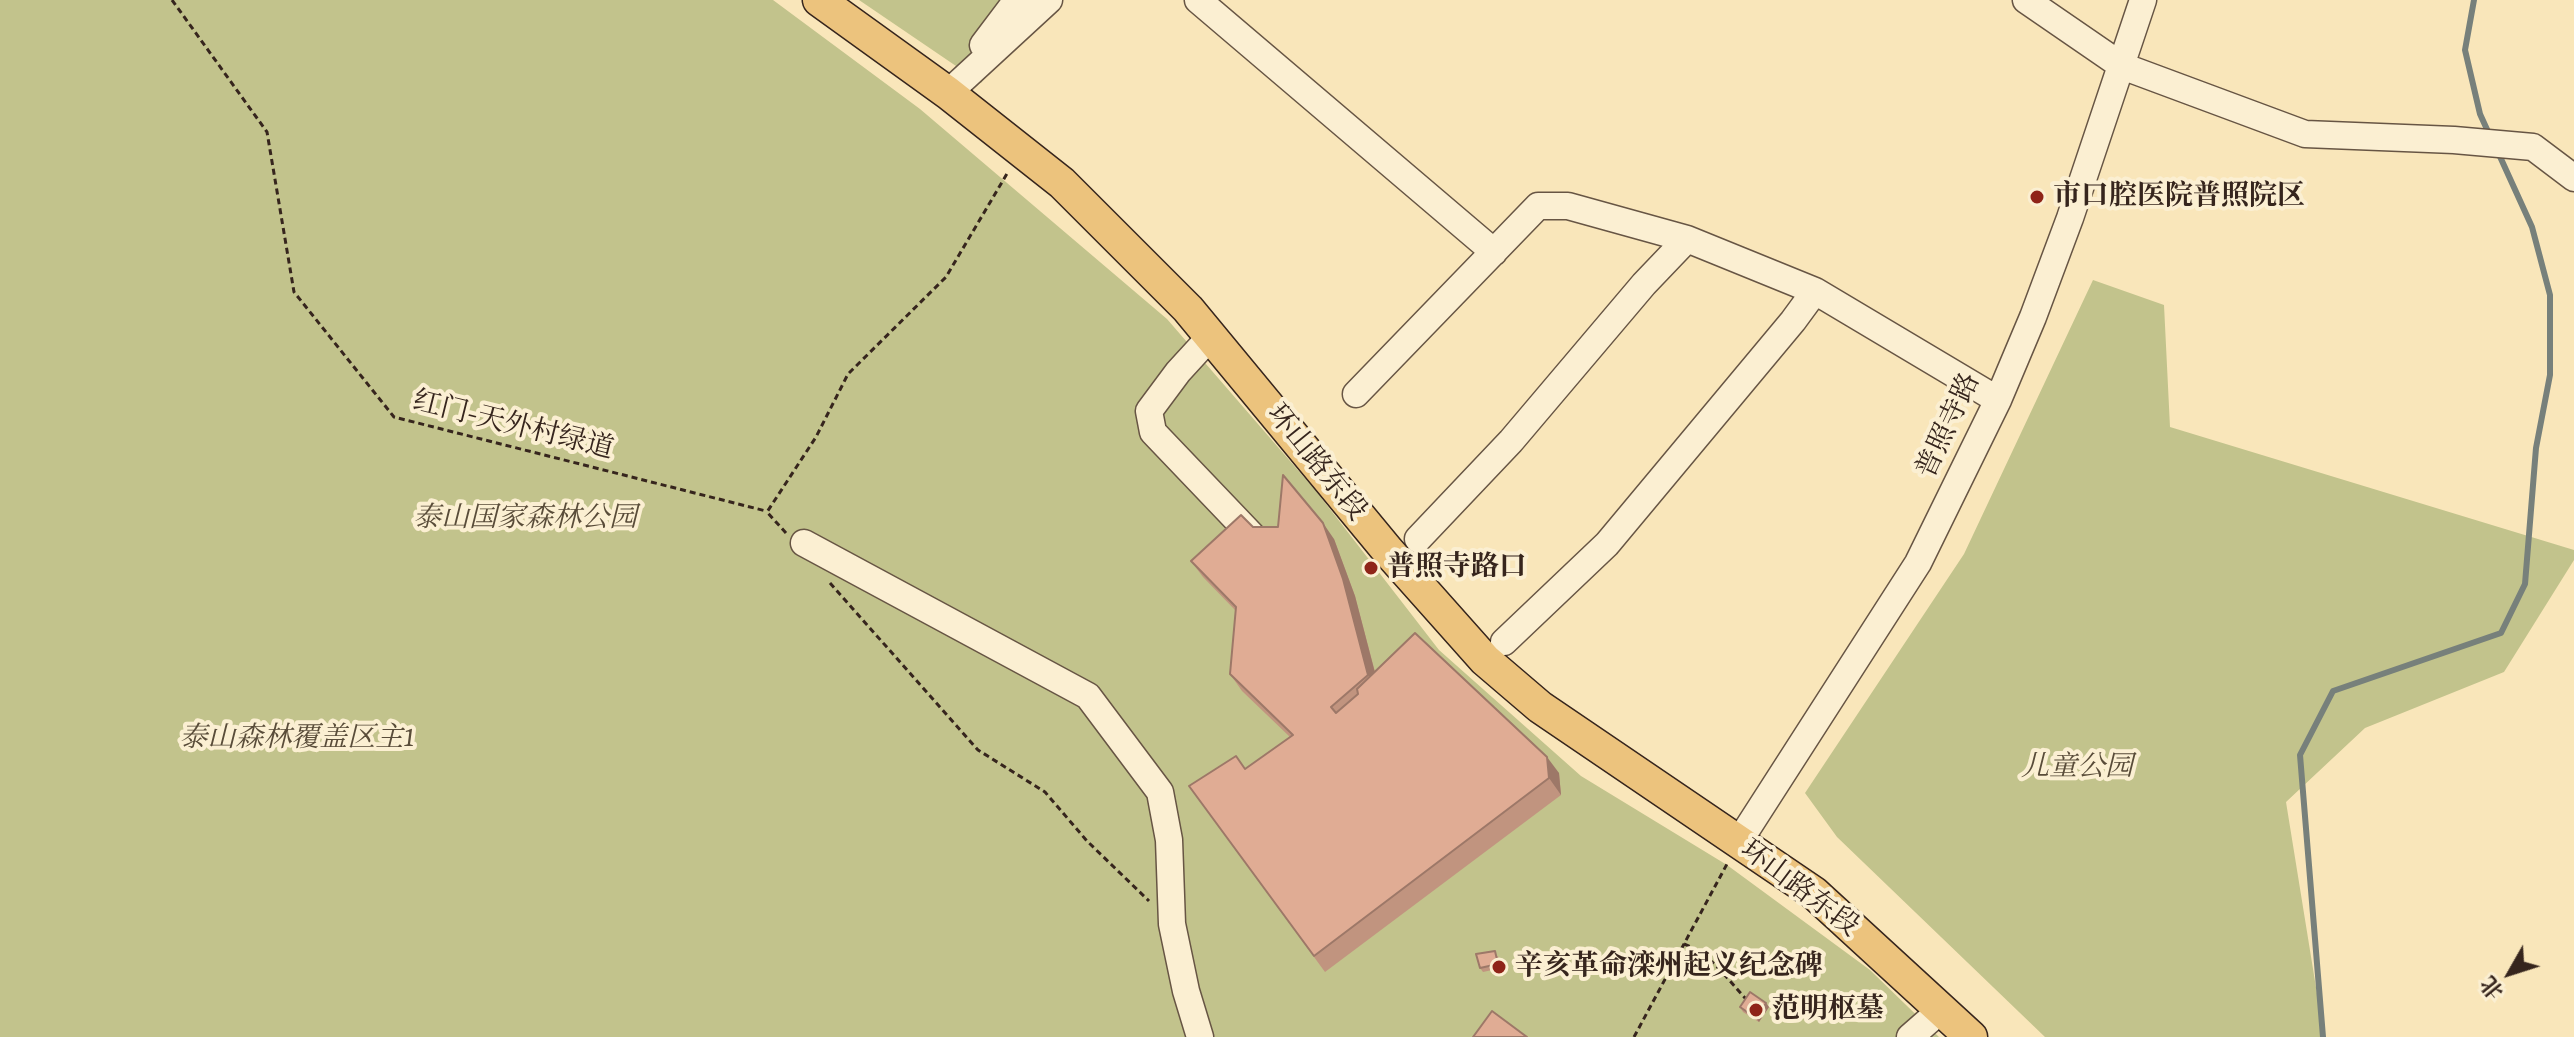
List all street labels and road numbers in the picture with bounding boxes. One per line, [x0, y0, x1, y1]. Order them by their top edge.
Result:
street label: 普照寺路 [1910, 368, 1988, 484]
street label: 红门-天外村绿道 [409, 385, 617, 467]
street label: 环山路东段 [1259, 398, 1373, 528]
street label: 环山路东段 [1733, 833, 1865, 945]

